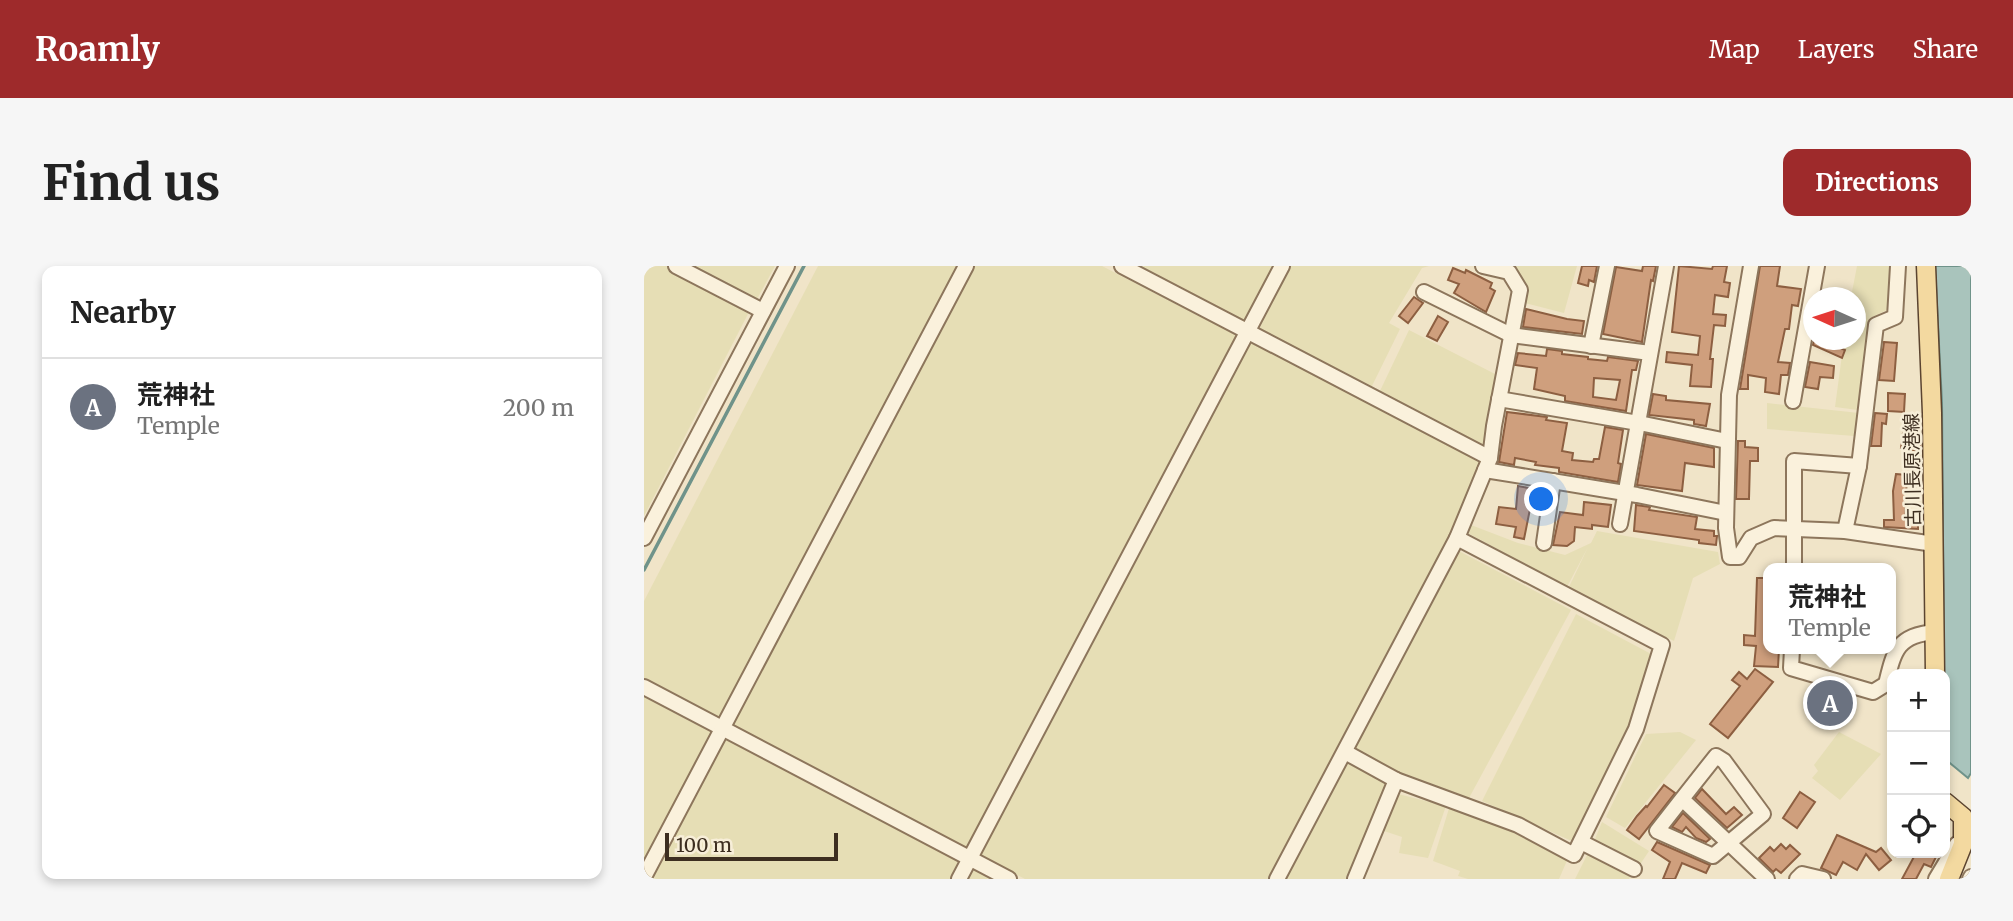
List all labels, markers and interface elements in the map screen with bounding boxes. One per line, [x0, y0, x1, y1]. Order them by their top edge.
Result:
text: Roamly [35, 29, 160, 70]
text: Map [1709, 34, 1760, 65]
text: Layers [1798, 34, 1874, 65]
text: Share [1912, 34, 1978, 65]
button: Directions [1783, 149, 1971, 216]
text: Find us [42, 152, 220, 213]
north arrow [1803, 287, 1866, 350]
text: Nearby [70, 293, 176, 331]
text: 荒神社 [137, 378, 215, 411]
text: A [85, 393, 101, 422]
text: 200 m [503, 393, 574, 422]
text: Temple [137, 411, 220, 440]
street label: 古川長原港線 [1899, 413, 1925, 527]
your location [1524, 482, 1558, 516]
popup [1763, 563, 1896, 654]
text: 荒神社 [1788, 580, 1866, 613]
text: Temple [1788, 613, 1871, 642]
map controls [1887, 669, 1950, 858]
button: + [1887, 669, 1950, 732]
pin: A [1807, 677, 1853, 729]
button: − [1887, 732, 1950, 795]
button: locate [1887, 795, 1950, 858]
scale bar [665, 830, 838, 862]
text: 100 m [676, 833, 732, 857]

